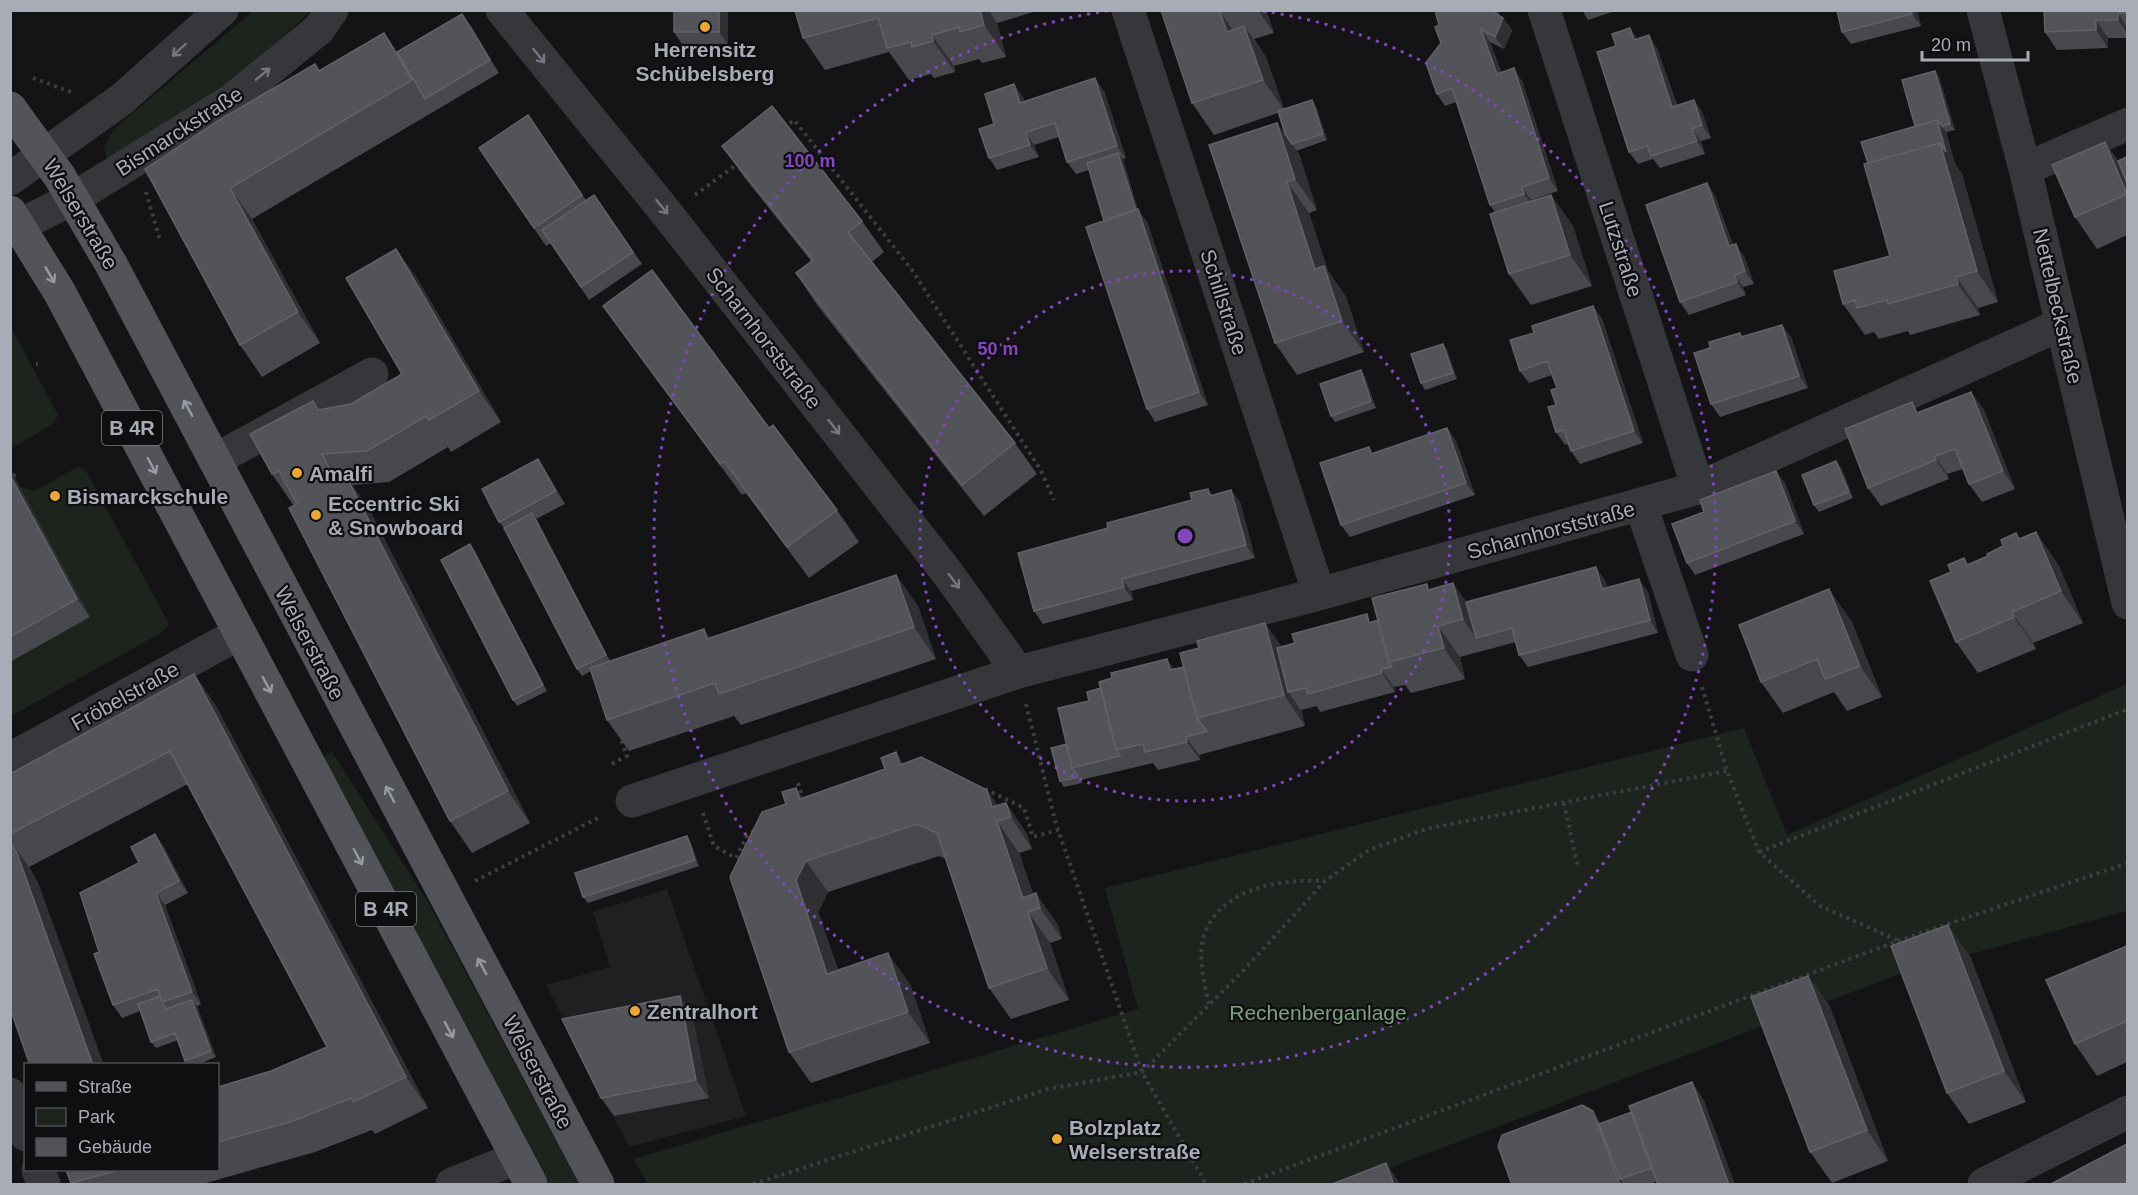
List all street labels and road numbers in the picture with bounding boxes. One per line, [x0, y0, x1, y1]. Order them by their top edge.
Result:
street label: Bismarckstraße [112, 82, 246, 180]
street label: Welserstraße [39, 155, 123, 273]
street label: Lutzstraße [1595, 198, 1647, 300]
street label: Nettelbeckstraße [2029, 226, 2087, 386]
street label: Schillstraße [1196, 246, 1252, 358]
street label: Scharnhorststraße [702, 263, 826, 413]
road number: B 4R [102, 411, 162, 445]
street label: Scharnhorststraße [1465, 497, 1637, 563]
street label: Welserstraße [271, 583, 349, 703]
street label: Fröbelstraße [67, 657, 183, 735]
road number: B 4R [356, 892, 416, 926]
street label: Welserstraße [499, 1012, 577, 1132]

